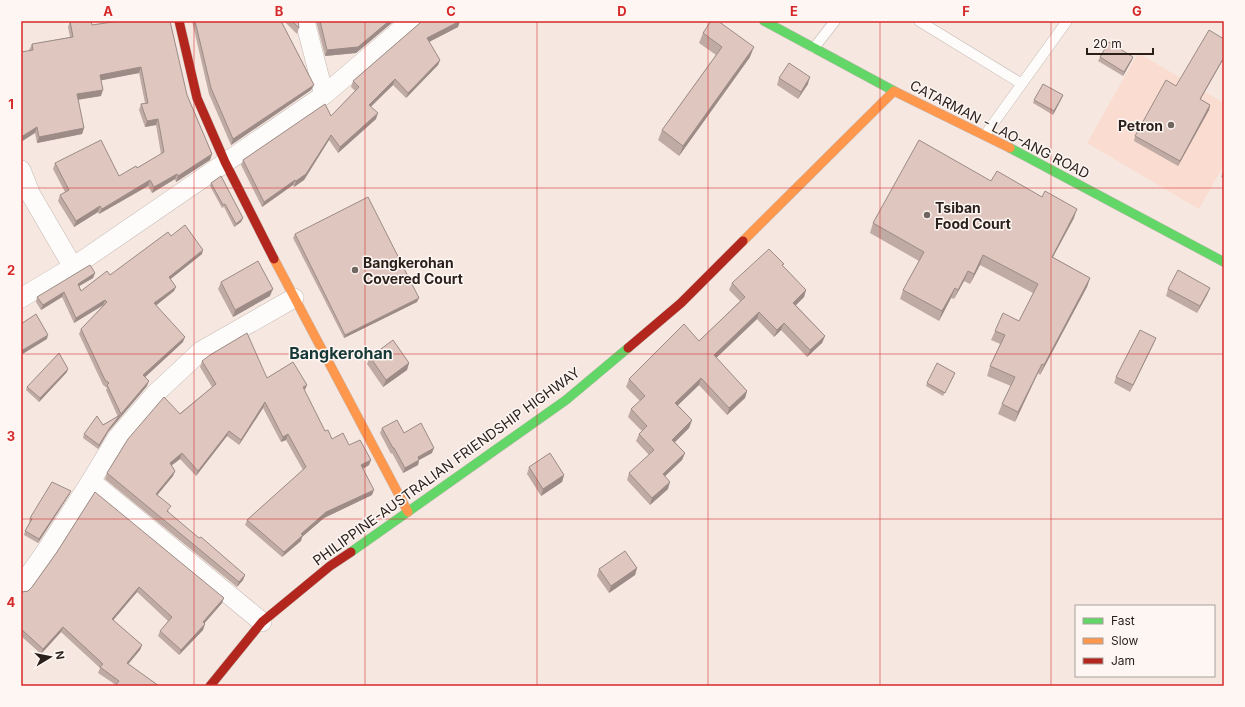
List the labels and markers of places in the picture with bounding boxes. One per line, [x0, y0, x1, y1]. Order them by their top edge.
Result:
place label: Petron [1118, 117, 1163, 134]
marker: Petron [1166, 120, 1176, 130]
place label: Tsiban Food Court [935, 199, 1011, 232]
marker: Tsiban Food Court [922, 210, 932, 220]
place label: Bangkerohan Covered Court [363, 254, 463, 287]
marker: Bangkerohan Covered Court [350, 265, 360, 275]

